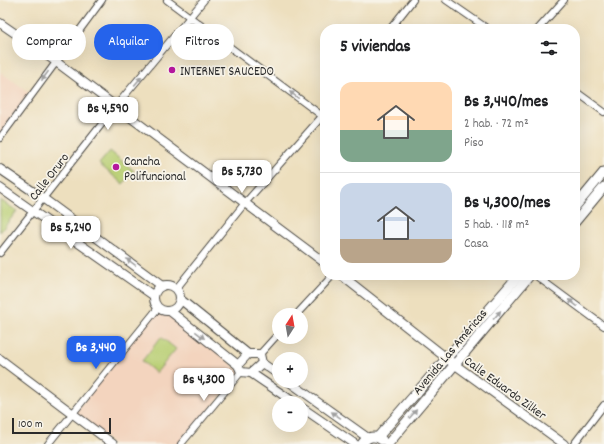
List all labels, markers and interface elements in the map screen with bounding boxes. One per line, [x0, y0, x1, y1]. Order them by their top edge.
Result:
chip: Comprar [12, 24, 86, 60]
chip: Alquilar [94, 24, 163, 60]
chip: Filtros [171, 24, 234, 60]
text: 5 viviendas [340, 36, 411, 60]
icon: filters [538, 37, 560, 59]
place label: INTERNET SAUCEDO [180, 63, 274, 82]
marker: INTERNET SAUCEDO [167, 65, 177, 75]
one-way arrow [41, 71, 49, 81]
one-way arrow [133, 75, 142, 86]
one-way arrow [288, 91, 299, 99]
text: Bs 3,440/mes [464, 91, 548, 115]
pin: Bs 4,590 [67, 97, 149, 131]
icon: home [372, 98, 420, 146]
text: Bs 4,590 [87, 100, 129, 119]
text: 2 hab. · 72 m² [464, 115, 529, 134]
text: Piso [464, 134, 484, 153]
street label: Calle Oruro [25, 149, 75, 205]
place label: Cancha Polifuncional [124, 153, 186, 187]
pin: Bs 5,730 [201, 160, 283, 194]
marker: Cancha Polifuncional [111, 162, 121, 172]
text: Bs 5,730 [222, 163, 262, 182]
text: Bs 4,300/mes [464, 192, 551, 216]
icon: home [372, 199, 420, 247]
pin: Bs 5,240 [30, 216, 112, 250]
text: 5 hab. · 118 m² [464, 216, 529, 235]
text: Bs 5,240 [50, 219, 92, 238]
text: Casa [464, 235, 488, 254]
one-way arrow [126, 259, 136, 267]
one-way arrow [567, 299, 578, 307]
street label: Avenida Las Américas [409, 305, 493, 400]
north arrow [272, 308, 308, 344]
map controls [272, 308, 308, 432]
one-way arrow [492, 309, 501, 320]
one-way arrow [195, 331, 206, 340]
pin: Bs 3,440 [55, 336, 137, 370]
text: Bs 3,440 [76, 339, 116, 358]
button: + [272, 352, 308, 388]
street label: Calle Eduardo Zilker [459, 353, 550, 426]
pin: Bs 4,300 [163, 368, 245, 402]
text: Bs 4,300 [183, 371, 225, 390]
button: − [272, 396, 308, 432]
one-way arrow [408, 409, 417, 419]
one-way arrow [331, 411, 341, 419]
scale bar [12, 416, 111, 435]
text: 100 m [18, 417, 42, 433]

